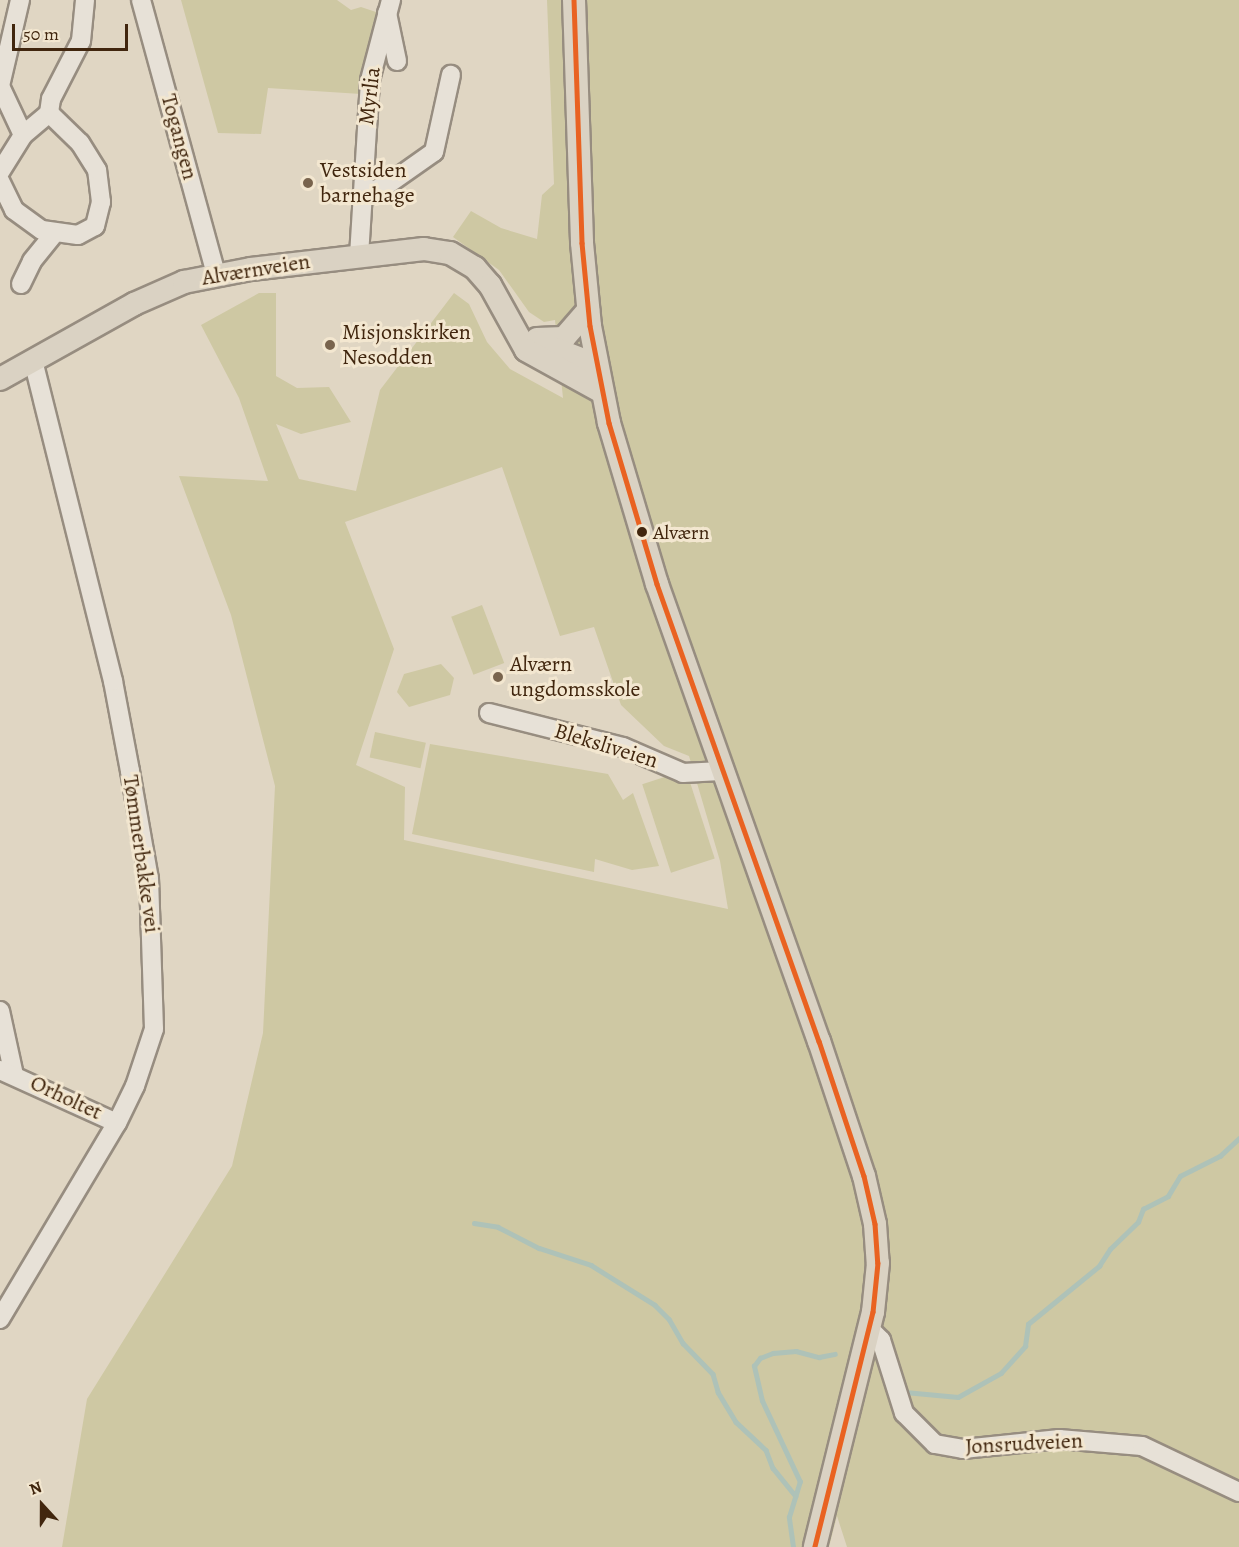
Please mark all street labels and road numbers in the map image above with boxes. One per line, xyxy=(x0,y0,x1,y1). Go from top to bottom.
street label: Myrlia xyxy=(353,65,387,127)
street label: Togangen xyxy=(155,91,203,183)
street label: Alværnveien xyxy=(200,248,312,292)
street label: Bleksliveien xyxy=(551,718,661,774)
street label: Tømmerbakke vei xyxy=(117,773,165,935)
street label: Orholtet xyxy=(26,1070,106,1126)
street label: Jonsrudveien xyxy=(965,1428,1083,1460)

